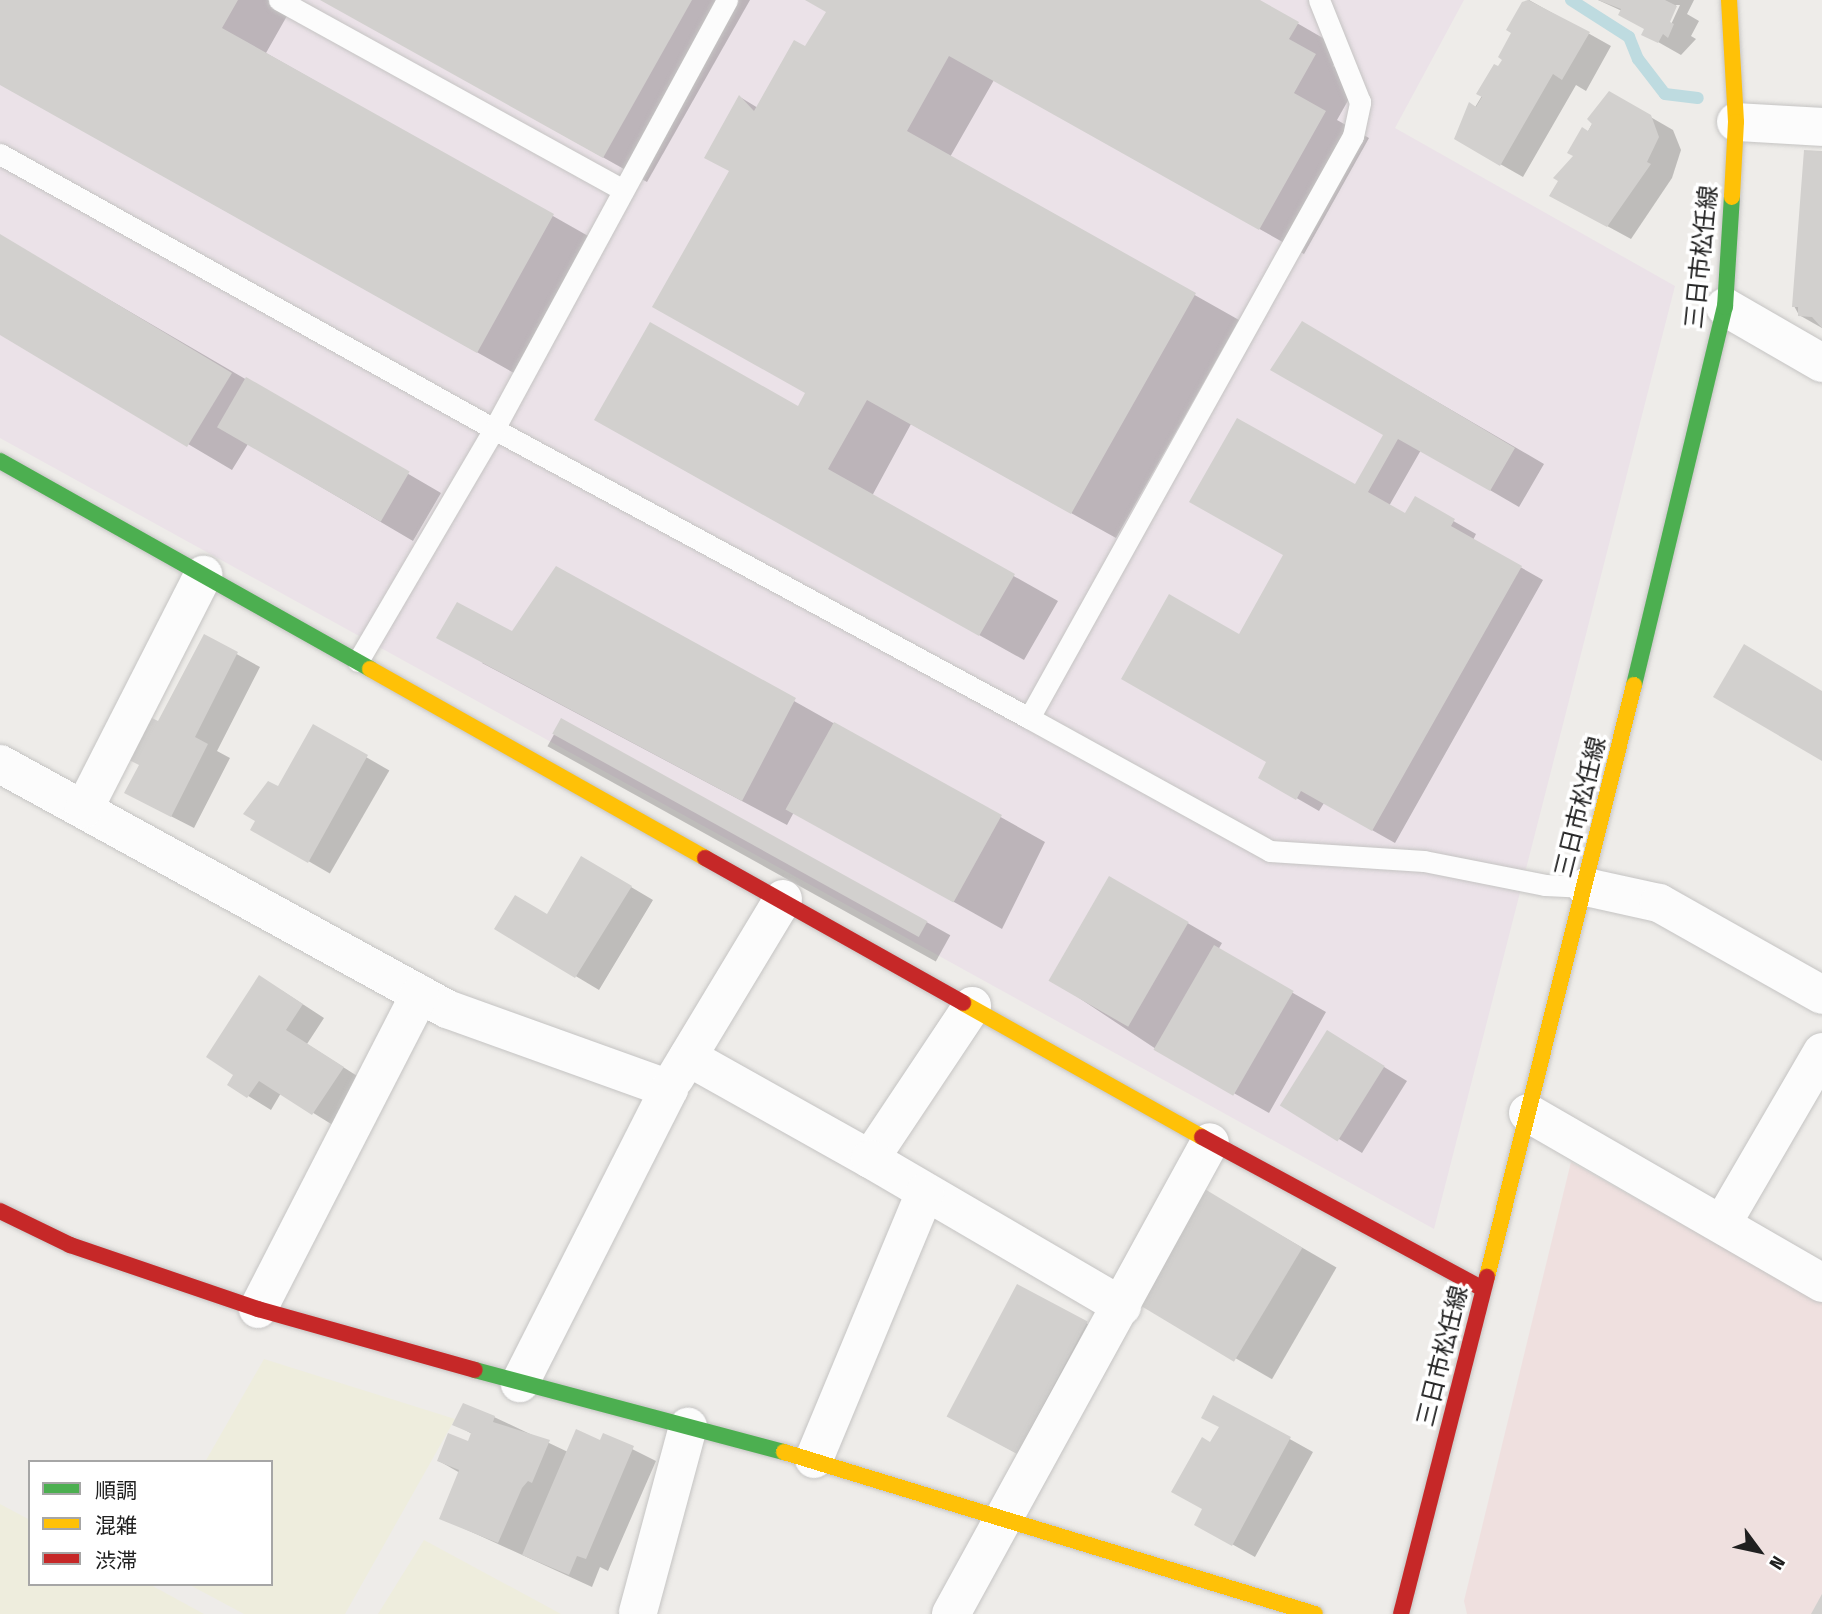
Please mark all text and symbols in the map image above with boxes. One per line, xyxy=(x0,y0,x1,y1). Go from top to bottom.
street label: 三日市松任線 xyxy=(1680,184,1724,330)
street label: 三日市松任線 xyxy=(1550,734,1612,880)
street label: 三日市松任線 xyxy=(1412,1283,1474,1429)
legend xyxy=(28,1460,273,1586)
text: 順調 xyxy=(95,1478,137,1504)
text: 混雑 xyxy=(95,1513,137,1539)
north arrow xyxy=(1724,1516,1794,1586)
text: 渋滞 xyxy=(95,1548,137,1574)
text: N xyxy=(1764,1552,1790,1574)

